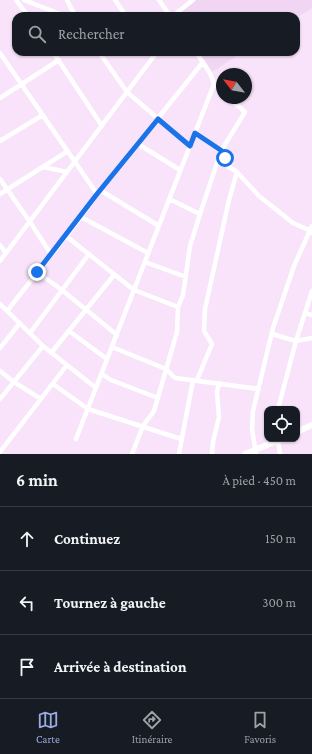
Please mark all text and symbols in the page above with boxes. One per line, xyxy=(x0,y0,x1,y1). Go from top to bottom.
search box xyxy=(12,12,300,56)
icon: search xyxy=(26,23,48,45)
text: Rechercher xyxy=(58,26,125,42)
north arrow xyxy=(216,68,252,104)
route start xyxy=(216,149,234,167)
route end xyxy=(28,263,46,281)
map controls xyxy=(264,406,300,442)
button: locate xyxy=(264,406,300,442)
text: 6 min xyxy=(16,471,58,490)
text: À pied · 450 m xyxy=(222,473,296,488)
icon: ahead xyxy=(16,528,38,550)
text: Continuez xyxy=(54,531,120,547)
text: 150 m xyxy=(265,531,296,546)
icon: left xyxy=(16,592,38,614)
text: Tournez à gauche xyxy=(54,595,166,611)
text: 300 m xyxy=(262,595,296,610)
icon: arrive xyxy=(16,656,38,678)
text: Arrivée à destination xyxy=(54,659,187,675)
tab: Carte xyxy=(36,709,60,745)
tab: Itinéraire xyxy=(132,709,172,745)
tab: Favoris xyxy=(244,709,276,745)

